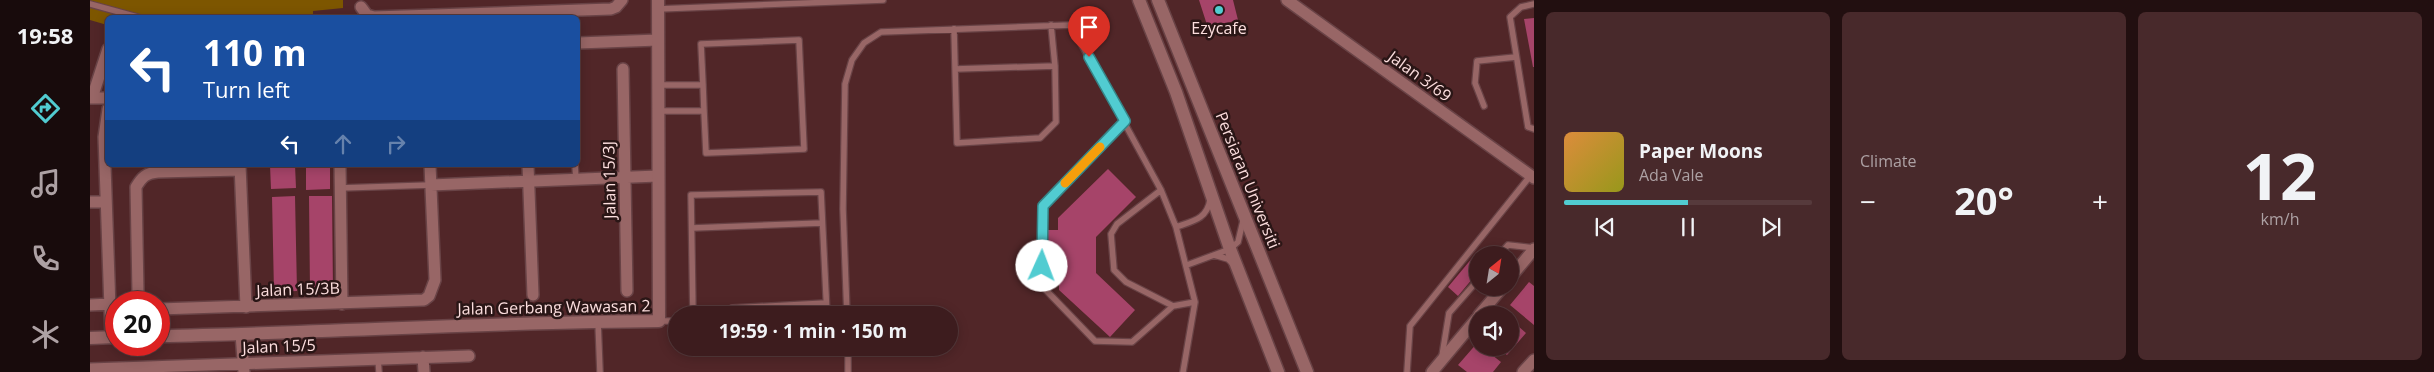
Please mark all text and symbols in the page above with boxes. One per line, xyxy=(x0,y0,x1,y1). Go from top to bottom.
marker: Ezycafe xyxy=(1213,4,1225,16)
pin xyxy=(1068,6,1110,57)
icon: arrive xyxy=(1075,13,1103,41)
place label: Ezycafe xyxy=(1191,17,1247,39)
text: 19:58 xyxy=(17,20,73,50)
text: 110 m xyxy=(203,29,307,76)
icon: left xyxy=(120,35,185,100)
street label: Jalan 3/69 xyxy=(1382,44,1456,106)
text: Turn left xyxy=(203,74,290,104)
icon: directions xyxy=(28,91,63,126)
street label: Persiaran Universiti xyxy=(1211,108,1285,252)
icon: left xyxy=(276,130,304,158)
icon: ahead xyxy=(329,130,357,158)
icon: right xyxy=(382,130,410,158)
text: 12 xyxy=(2243,131,2317,219)
text: Paper Moons xyxy=(1639,138,1763,164)
street label: Jalan 15/3J xyxy=(597,141,621,221)
text: Climate xyxy=(1860,150,1917,172)
text: Ada Vale xyxy=(1639,164,1703,186)
icon: music xyxy=(28,166,63,201)
text: 20° xyxy=(1954,174,2014,226)
text: − xyxy=(1860,182,1876,220)
text: + xyxy=(2092,182,2108,220)
text: km/h xyxy=(2261,208,2299,230)
icon: previous xyxy=(1591,213,1619,241)
icon: pause xyxy=(1674,213,1702,241)
icon: next xyxy=(1757,213,1785,241)
position arrow xyxy=(1015,239,1067,291)
icon: phone xyxy=(28,241,63,276)
north arrow xyxy=(1469,246,1519,296)
map controls xyxy=(1469,246,1519,356)
street label: Jalan 15/3B xyxy=(254,277,340,302)
speed limit sign: 20 xyxy=(105,291,170,356)
street label: Jalan Gerbang Wawasan 2 xyxy=(455,294,651,320)
button: sound xyxy=(1469,306,1519,356)
icon: climate xyxy=(28,317,63,352)
text: 19:59 · 1 min · 150 m xyxy=(719,318,907,344)
street label: Jalan 15/5 xyxy=(240,334,316,358)

